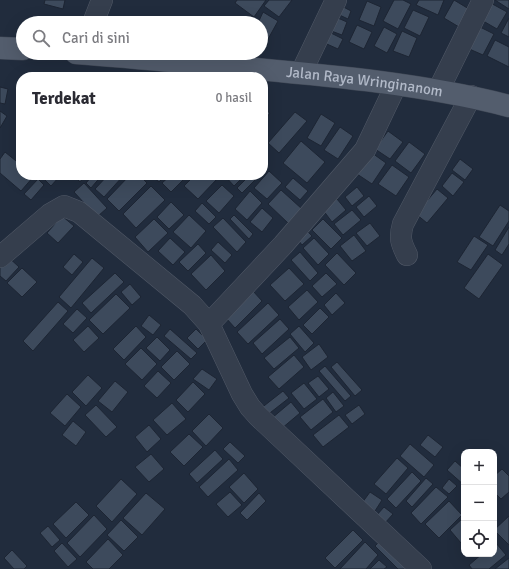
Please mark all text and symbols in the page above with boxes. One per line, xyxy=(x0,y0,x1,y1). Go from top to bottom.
search box xyxy=(16,16,268,60)
icon: search xyxy=(30,27,52,49)
text: Cari di sini xyxy=(62,29,130,47)
street label: Jalan Raya Wringinanom xyxy=(285,63,444,101)
text: Terdekat xyxy=(32,88,96,109)
text: 0 hasil xyxy=(215,90,252,106)
map controls xyxy=(461,449,497,557)
button: + xyxy=(461,449,497,485)
button: − xyxy=(461,485,497,521)
button: locate xyxy=(461,521,497,557)

